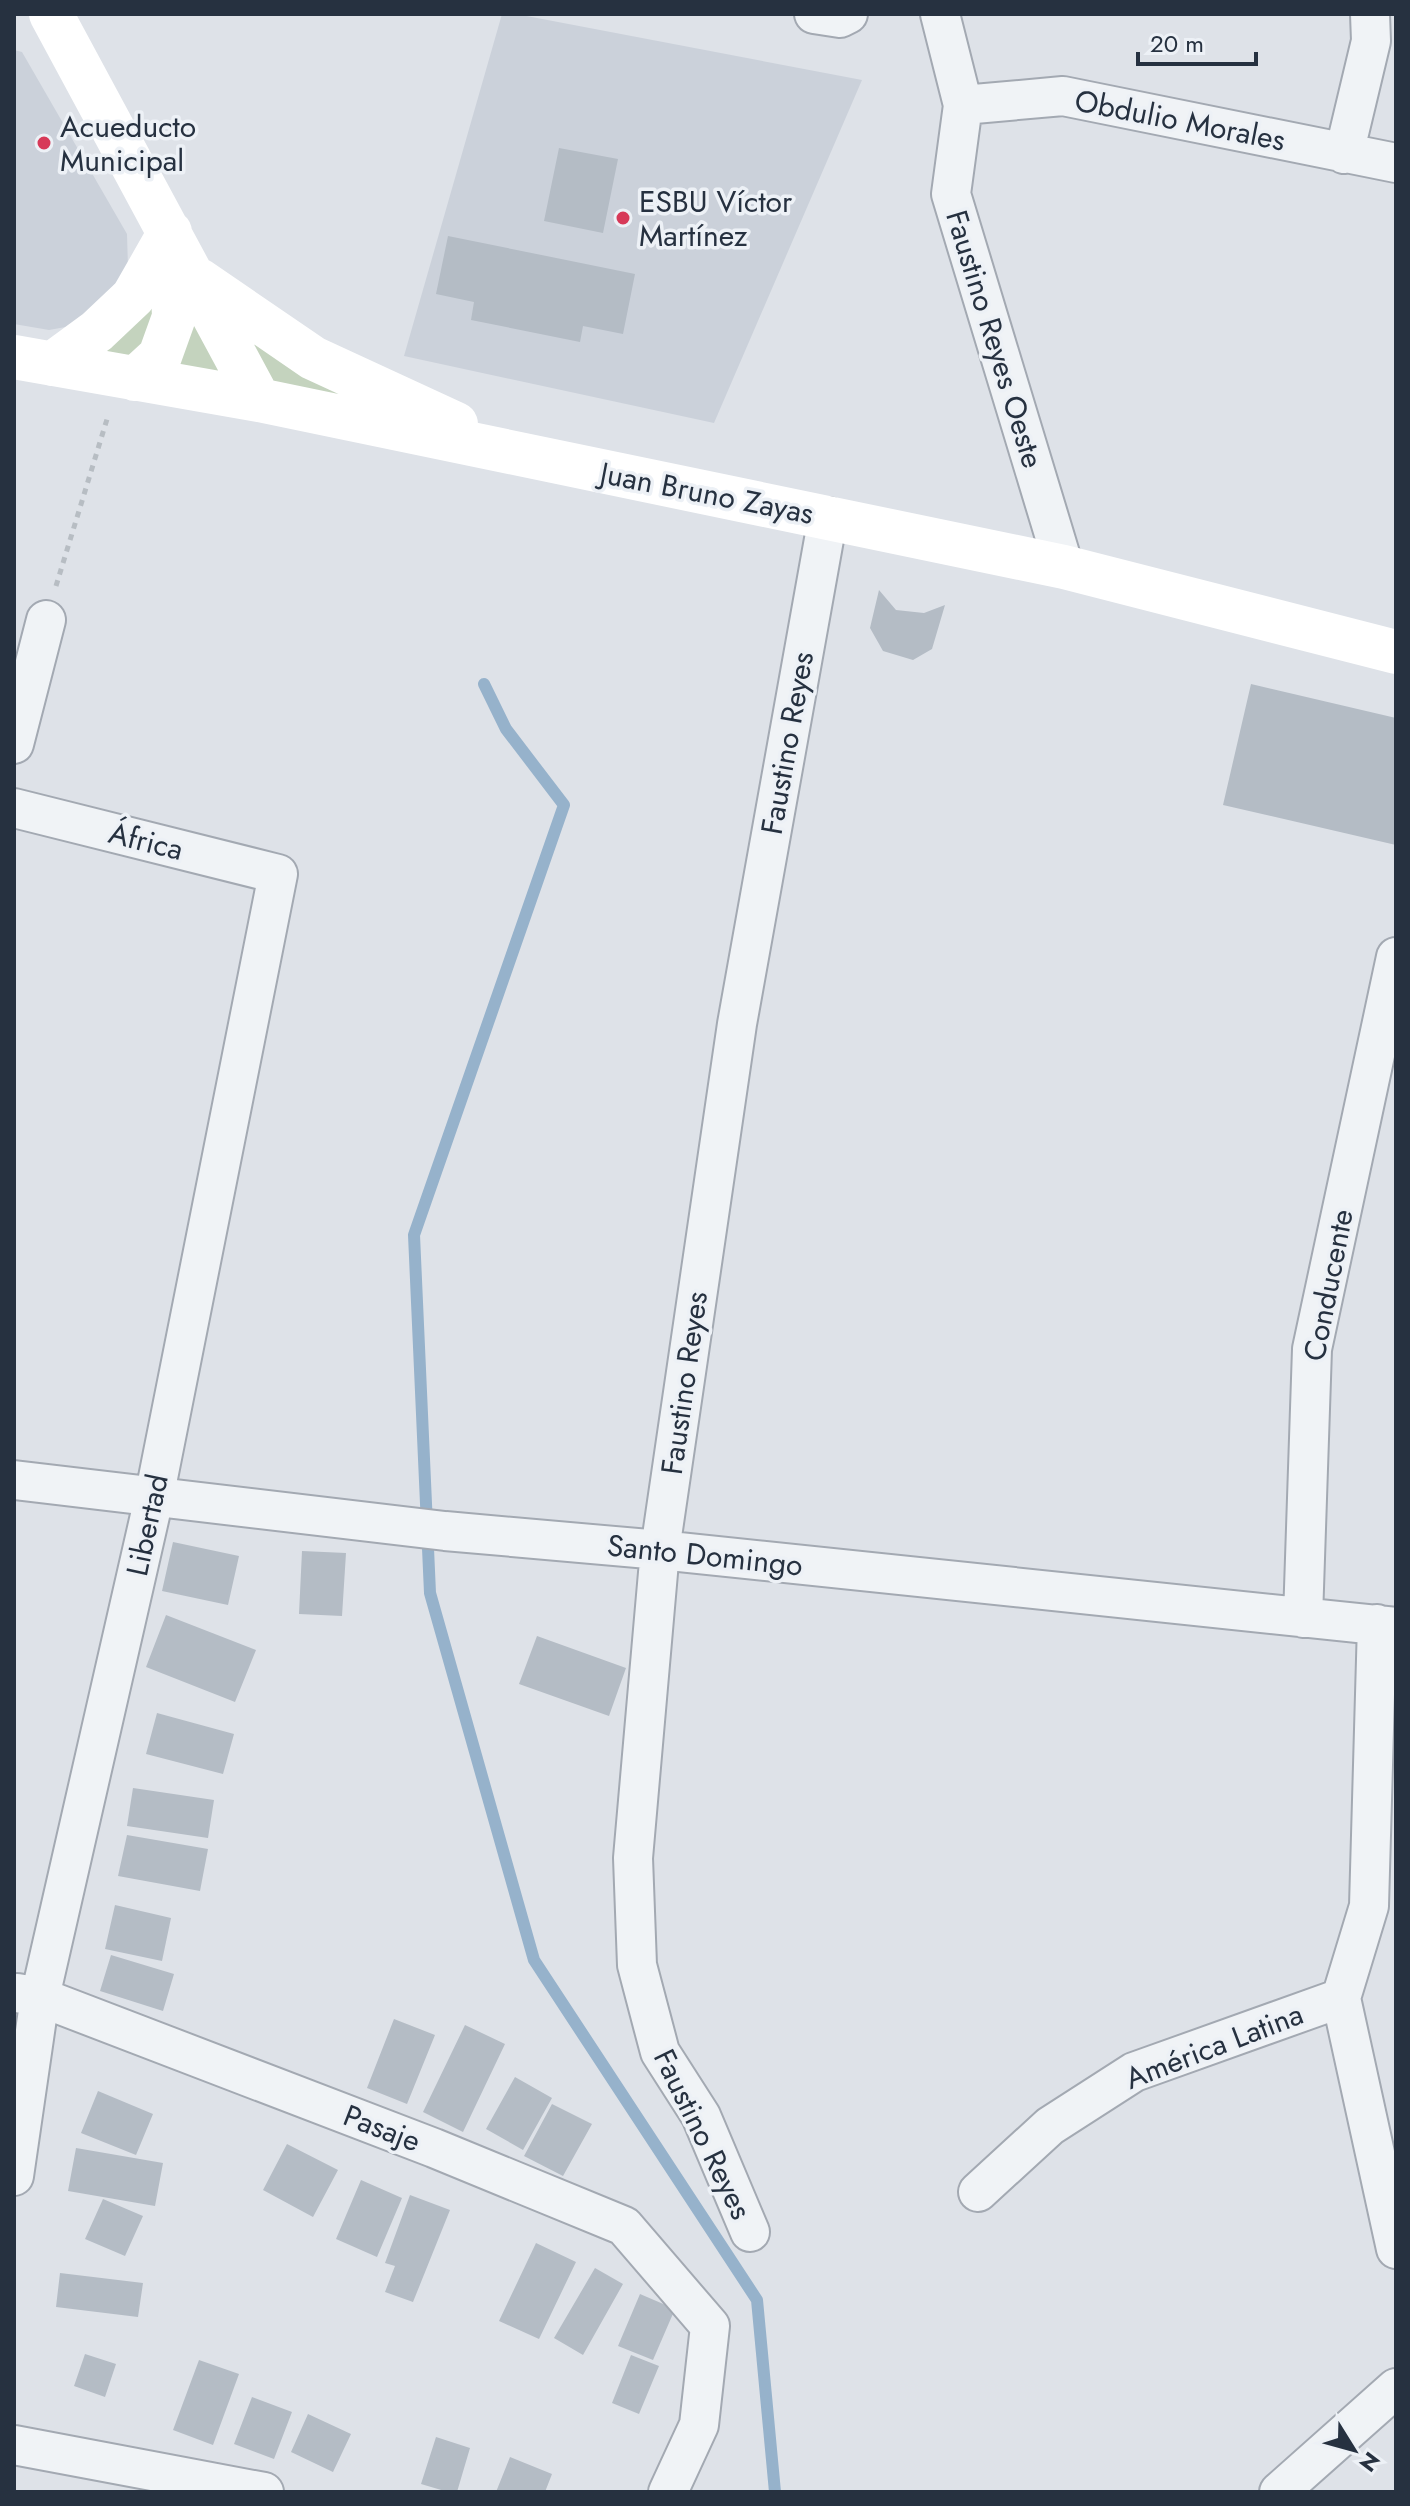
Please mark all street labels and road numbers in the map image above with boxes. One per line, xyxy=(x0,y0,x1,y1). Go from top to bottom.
street label: Obdulio Morales xyxy=(1071,79,1289,161)
street label: Faustino Reyes Oeste xyxy=(935,205,1055,473)
street label: Juan Bruno Zayas xyxy=(593,450,817,535)
street label: Faustino Reyes xyxy=(750,648,824,838)
street label: África xyxy=(104,811,188,871)
street label: Conducente xyxy=(1292,1205,1364,1365)
street label: Faustino Reyes xyxy=(650,1289,718,1477)
street label: Libertad xyxy=(115,1470,179,1580)
street label: Santo Domingo xyxy=(605,1523,805,1587)
street label: América Latina xyxy=(1119,1992,1309,2100)
street label: Faustino Reyes xyxy=(643,2042,763,2226)
street label: Pasaje xyxy=(337,2094,427,2162)

